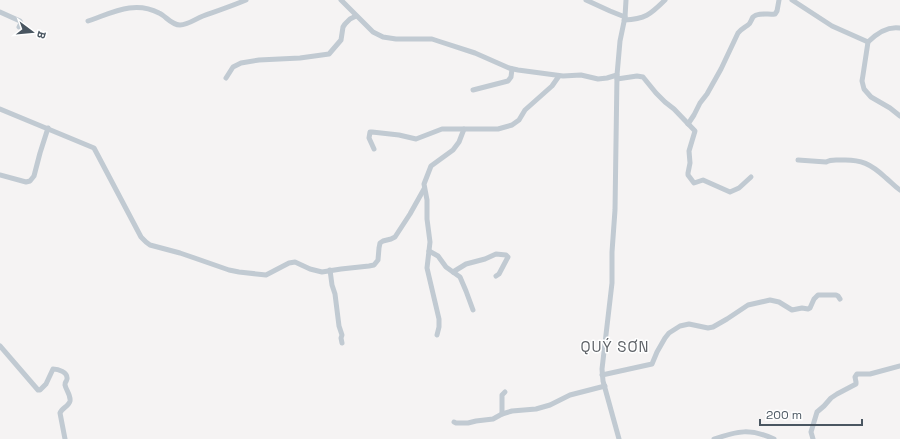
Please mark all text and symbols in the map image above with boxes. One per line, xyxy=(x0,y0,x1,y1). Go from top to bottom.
north arrow xyxy=(12,12,52,52)
text: B xyxy=(34,29,49,40)
district label: QUÝ SƠN xyxy=(580,337,650,356)
scale bar xyxy=(760,401,862,427)
text: 200 m xyxy=(766,407,802,423)

